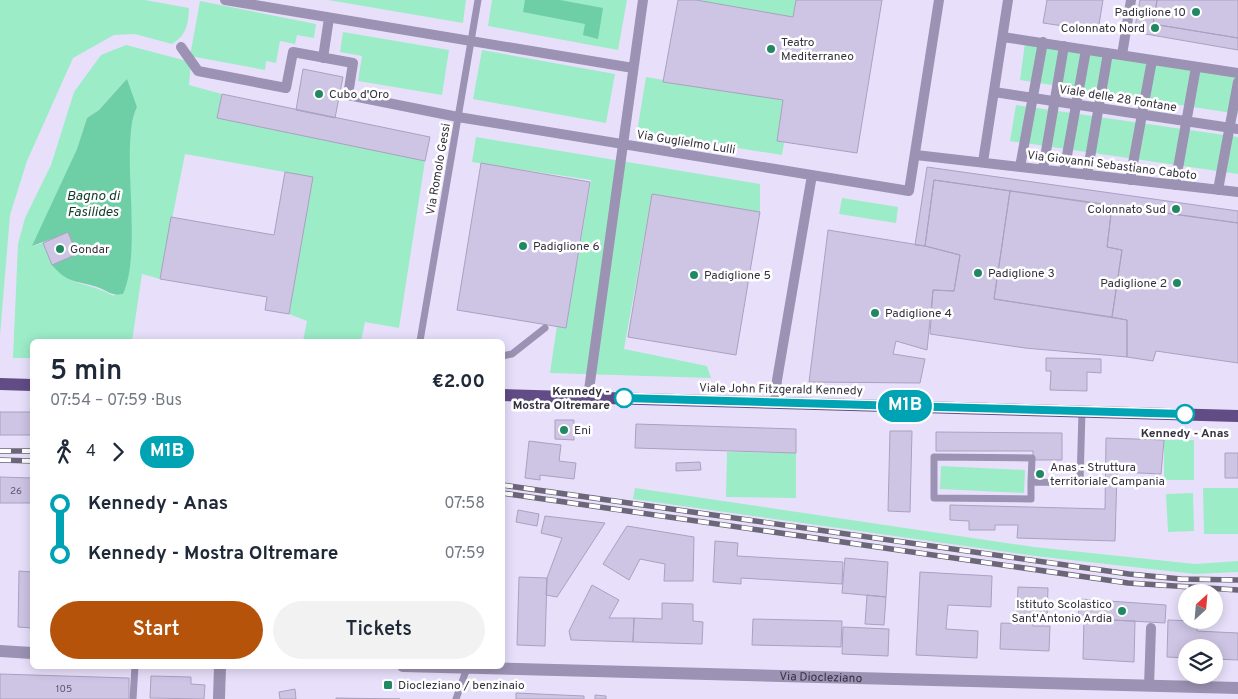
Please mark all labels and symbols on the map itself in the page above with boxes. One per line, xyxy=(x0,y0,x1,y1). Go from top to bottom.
place label: Padiglione 10 xyxy=(1114,5,1186,21)
marker: Padiglione 10 xyxy=(1190,6,1202,18)
place label: Colonnato Nord xyxy=(1061,21,1145,37)
marker: Colonnato Nord xyxy=(1149,22,1161,34)
place label: Teatro Mediterraneo xyxy=(781,35,854,65)
marker: Teatro Mediterraneo xyxy=(765,43,777,55)
street label: Viale delle 28 Fontane xyxy=(1058,82,1178,116)
place label: Cubo d'Oro xyxy=(329,87,389,103)
marker: Cubo d'Oro xyxy=(313,88,325,100)
street label: Via Romolo Gessi xyxy=(423,122,455,216)
street label: Via Guglielmo Lulli xyxy=(635,127,737,159)
street label: Via Giovanni Sebastiano Caboto xyxy=(1026,148,1198,184)
water label: Bagno di Fasilides xyxy=(66,188,121,221)
place label: Colonnato Sud xyxy=(1087,202,1166,218)
marker: Colonnato Sud xyxy=(1170,203,1182,215)
place label: Padiglione 6 xyxy=(533,239,600,255)
marker: Padiglione 6 xyxy=(517,240,529,252)
place label: Gondar xyxy=(70,242,110,258)
marker: Gondar xyxy=(54,243,66,255)
place label: Padiglione 3 xyxy=(988,266,1055,282)
marker: Padiglione 3 xyxy=(972,267,984,279)
place label: Padiglione 5 xyxy=(704,268,771,284)
marker: Padiglione 5 xyxy=(688,269,700,281)
place label: Padiglione 2 xyxy=(1100,276,1167,292)
marker: Padiglione 2 xyxy=(1171,277,1183,289)
place label: Padiglione 4 xyxy=(885,306,952,322)
marker: Padiglione 4 xyxy=(869,307,881,319)
street label: Viale John Fitzgerald Kennedy xyxy=(699,381,863,399)
place label: Kennedy - Mostra Oltremare xyxy=(513,384,610,414)
marker: Kennedy - Mostra Oltremare xyxy=(614,388,634,408)
line badge: M1B xyxy=(876,390,934,422)
marker: Kennedy - Anas xyxy=(1175,404,1195,424)
place label: Eni xyxy=(574,423,591,439)
marker: Eni xyxy=(558,424,570,436)
place label: Kennedy - Anas xyxy=(1141,426,1229,442)
place label: Anas - Struttura territoriale Campania xyxy=(1050,460,1165,490)
marker: Anas - Struttura territoriale Campania xyxy=(1034,468,1046,480)
house number: 26 xyxy=(10,485,22,498)
north arrow xyxy=(1178,584,1222,629)
place label: Istituto Scolastico Sant'Antonio Ardia xyxy=(1011,597,1112,627)
marker: Istituto Scolastico Sant'Antonio Ardia xyxy=(1116,605,1128,617)
street label: Via Diocleziano xyxy=(779,669,863,687)
place label: Diocleziano / benzinaio xyxy=(398,678,525,694)
marker: Diocleziano / benzinaio xyxy=(382,679,394,691)
house number: 105 xyxy=(56,683,72,696)

